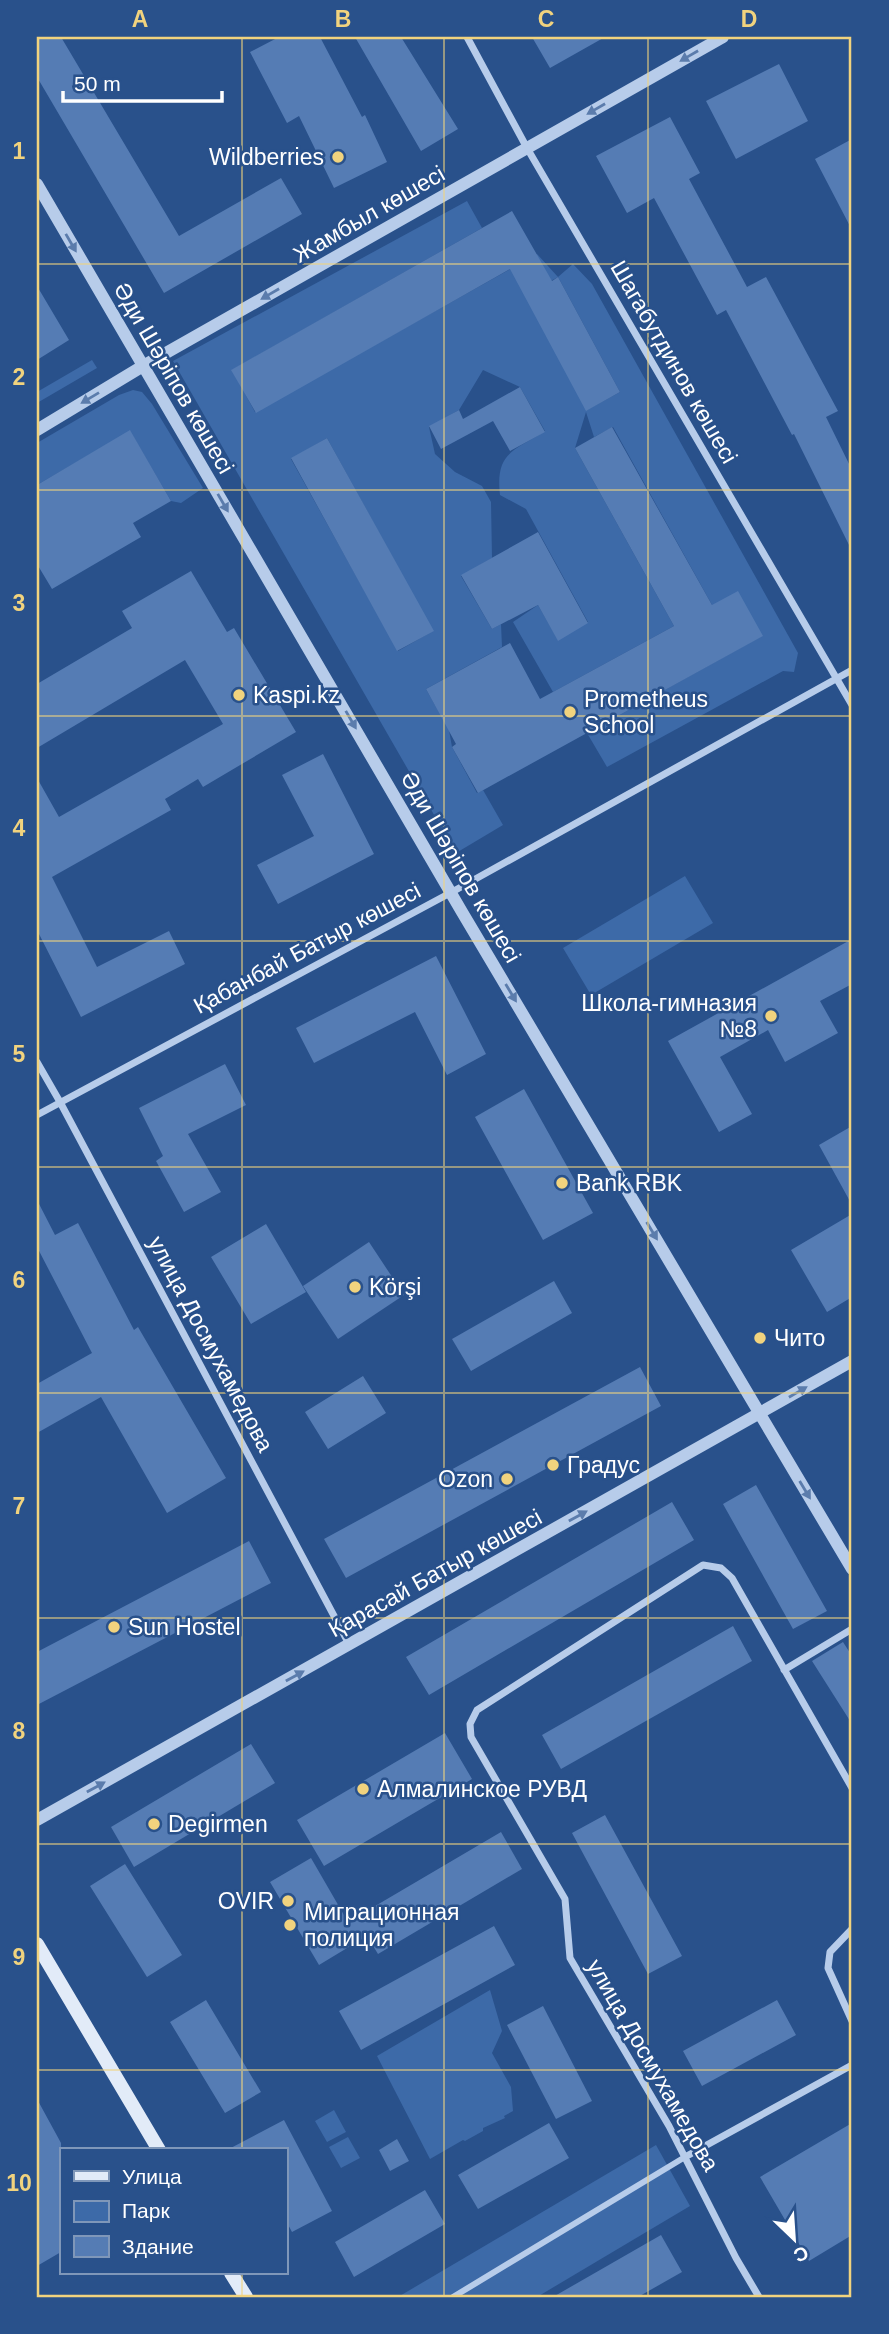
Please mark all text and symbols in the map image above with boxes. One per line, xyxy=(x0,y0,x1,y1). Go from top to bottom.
text: A xyxy=(132,6,148,32)
text: B xyxy=(335,6,351,32)
text: C xyxy=(538,6,554,32)
text: D xyxy=(741,6,757,32)
one-way arrow xyxy=(680,50,699,62)
scale bar xyxy=(63,60,222,104)
text: 50 m xyxy=(74,72,121,95)
one-way arrow xyxy=(586,103,606,115)
text: 1 xyxy=(13,138,26,164)
place label: Wildberries xyxy=(209,144,324,170)
marker: Wildberries xyxy=(330,149,346,165)
street label: Жамбыл көшесі xyxy=(289,160,449,268)
one-way arrow xyxy=(65,233,77,252)
street label: Шагабутдинов көшесі xyxy=(605,256,743,468)
street label: Әди Шәріпов көшесі xyxy=(109,278,239,478)
one-way arrow xyxy=(260,288,280,300)
text: 2 xyxy=(13,364,25,390)
one-way arrow xyxy=(80,391,100,403)
one-way arrow xyxy=(217,493,230,512)
text: 3 xyxy=(13,590,25,616)
place label: Kaspi.kz xyxy=(253,682,340,708)
place label: Prometheus School xyxy=(584,686,708,738)
marker: Kaspi.kz xyxy=(231,687,247,703)
marker: Prometheus School xyxy=(562,704,578,720)
one-way arrow xyxy=(345,710,357,730)
street label: Әди Шәріпов көшесі xyxy=(396,767,526,967)
text: 4 xyxy=(13,815,26,841)
street label: Қабанбай Батыр көшесі xyxy=(189,877,425,1019)
one-way arrow xyxy=(504,983,516,1003)
place label: Школа-гимназия №8 xyxy=(581,990,757,1042)
marker: Школа-гимназия №8 xyxy=(763,1008,779,1024)
text: 5 xyxy=(13,1041,26,1067)
place label: Bank RBK xyxy=(576,1170,683,1196)
marker: Bank RBK xyxy=(554,1175,570,1191)
one-way arrow xyxy=(646,1221,658,1240)
street label: улица Досмухамедова xyxy=(143,1232,279,1456)
text: 6 xyxy=(13,1267,25,1293)
place label: Körşi xyxy=(369,1274,421,1300)
marker: Körşi xyxy=(347,1279,363,1295)
place label: Чито xyxy=(774,1325,825,1351)
marker: Чито xyxy=(752,1330,768,1346)
one-way arrow xyxy=(788,1386,807,1398)
place label: Градус xyxy=(567,1452,640,1478)
marker: Градус xyxy=(545,1457,561,1473)
place label: Ozon xyxy=(438,1466,493,1492)
marker: Ozon xyxy=(499,1471,515,1487)
one-way arrow xyxy=(799,1480,812,1499)
text: 7 xyxy=(13,1493,25,1519)
street label: Қарасай Батыр көшесі xyxy=(324,1504,546,1642)
one-way arrow xyxy=(569,1510,588,1522)
place label: Sun Hostel xyxy=(128,1614,241,1640)
marker: Sun Hostel xyxy=(106,1619,122,1635)
one-way arrow xyxy=(285,1670,304,1682)
text: 8 xyxy=(13,1718,26,1744)
place label: Алмалинское РУВД xyxy=(377,1776,587,1802)
one-way arrow xyxy=(87,1781,106,1793)
marker: Алмалинское РУВД xyxy=(355,1781,371,1797)
place label: Degirmen xyxy=(168,1811,268,1837)
marker: Degirmen xyxy=(146,1816,162,1832)
place label: OVIR xyxy=(218,1888,274,1914)
marker: OVIR xyxy=(280,1893,296,1909)
place label: Миграционная полиция xyxy=(304,1899,459,1951)
marker: Миграционная полиция xyxy=(282,1917,298,1933)
text: 9 xyxy=(13,1944,25,1970)
street label: улица Досмухамедова xyxy=(582,1954,724,2176)
legend xyxy=(60,2148,287,2274)
text: Улица xyxy=(122,2165,182,2188)
text: 10 xyxy=(6,2170,32,2196)
text: Парк xyxy=(122,2199,170,2222)
north arrow xyxy=(760,2204,830,2274)
text: Здание xyxy=(122,2235,194,2258)
text: С xyxy=(790,2242,812,2266)

